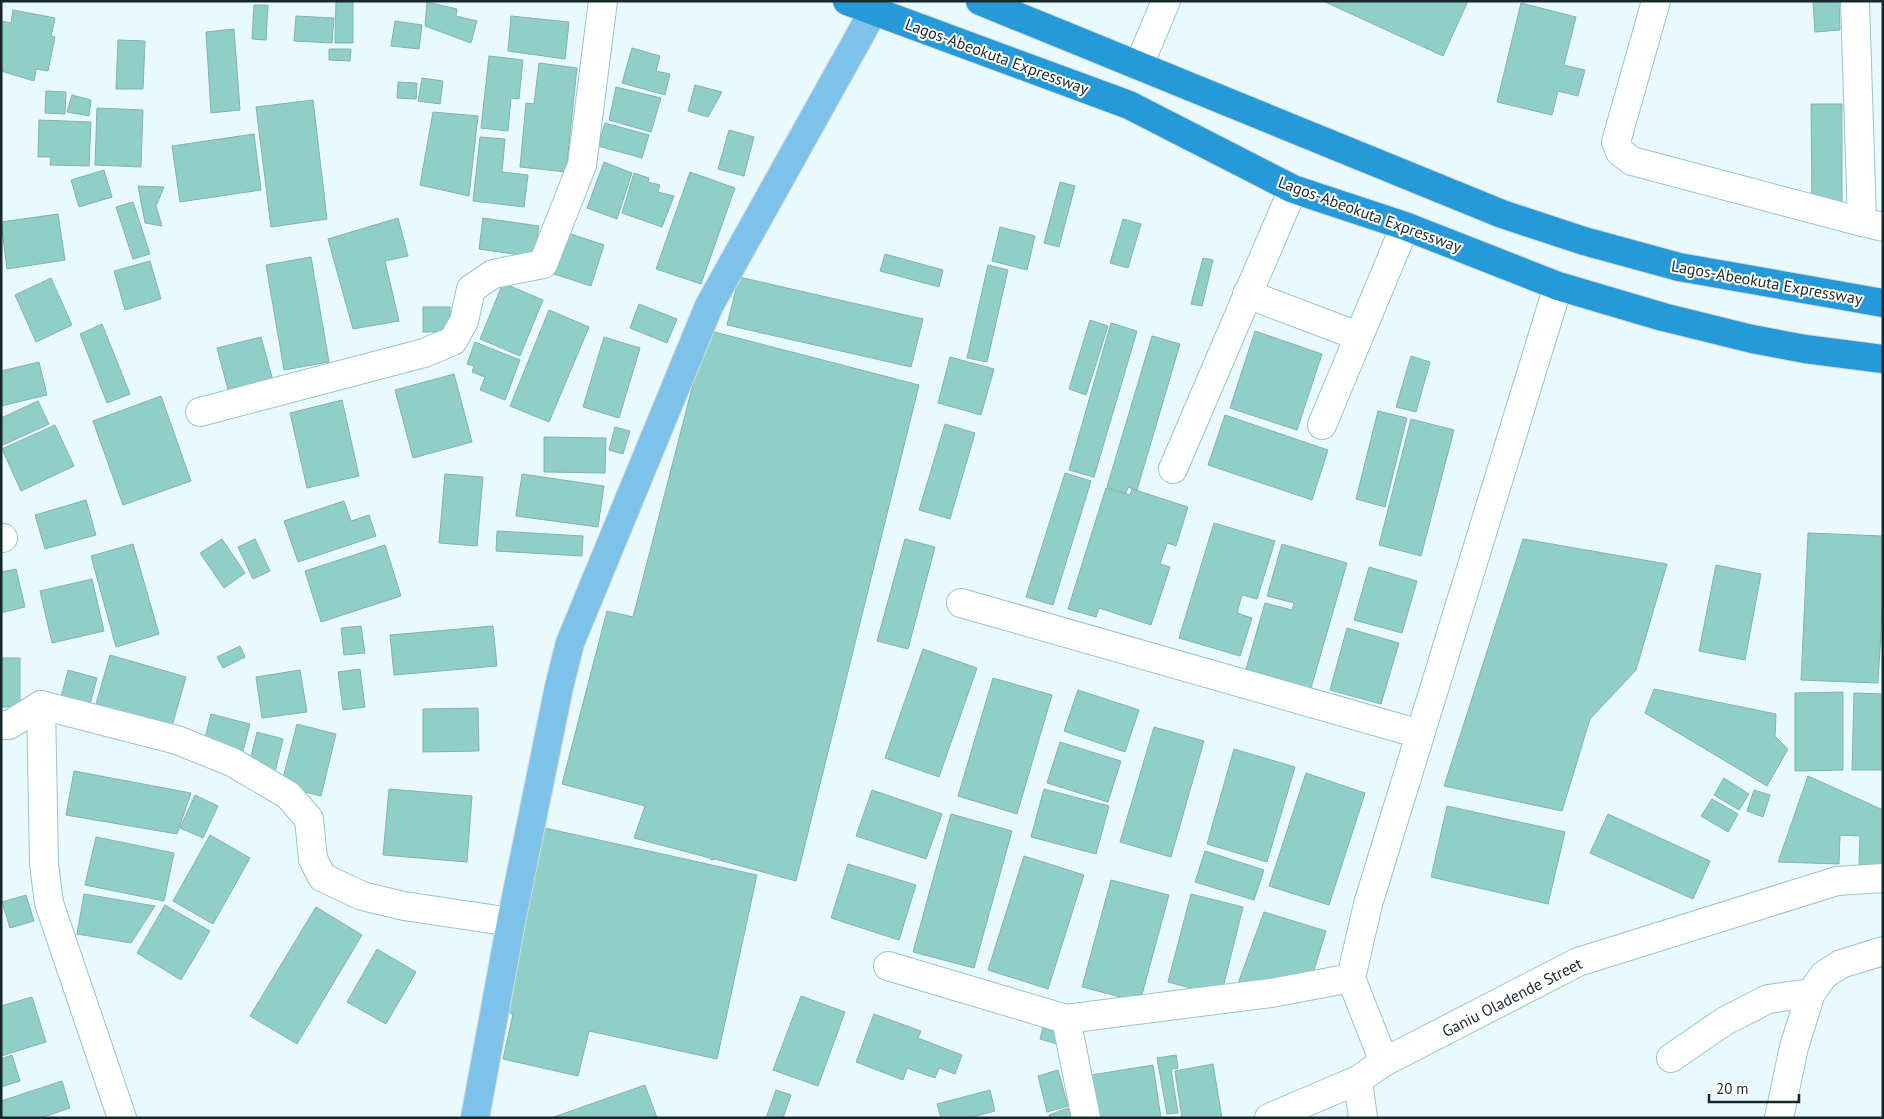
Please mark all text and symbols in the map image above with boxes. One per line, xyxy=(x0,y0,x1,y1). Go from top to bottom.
street label: Lagos-Abeokuta Expressway xyxy=(903,13,1092,99)
street label: Lagos-Abeokuta Expressway xyxy=(1276,171,1465,257)
street label: Lagos-Abeokuta Expressway xyxy=(1670,255,1865,309)
street label: Ganiu Oladende Street xyxy=(1439,953,1586,1041)
scale bar xyxy=(1709,1072,1799,1104)
text: 20 m xyxy=(1716,1079,1749,1098)

